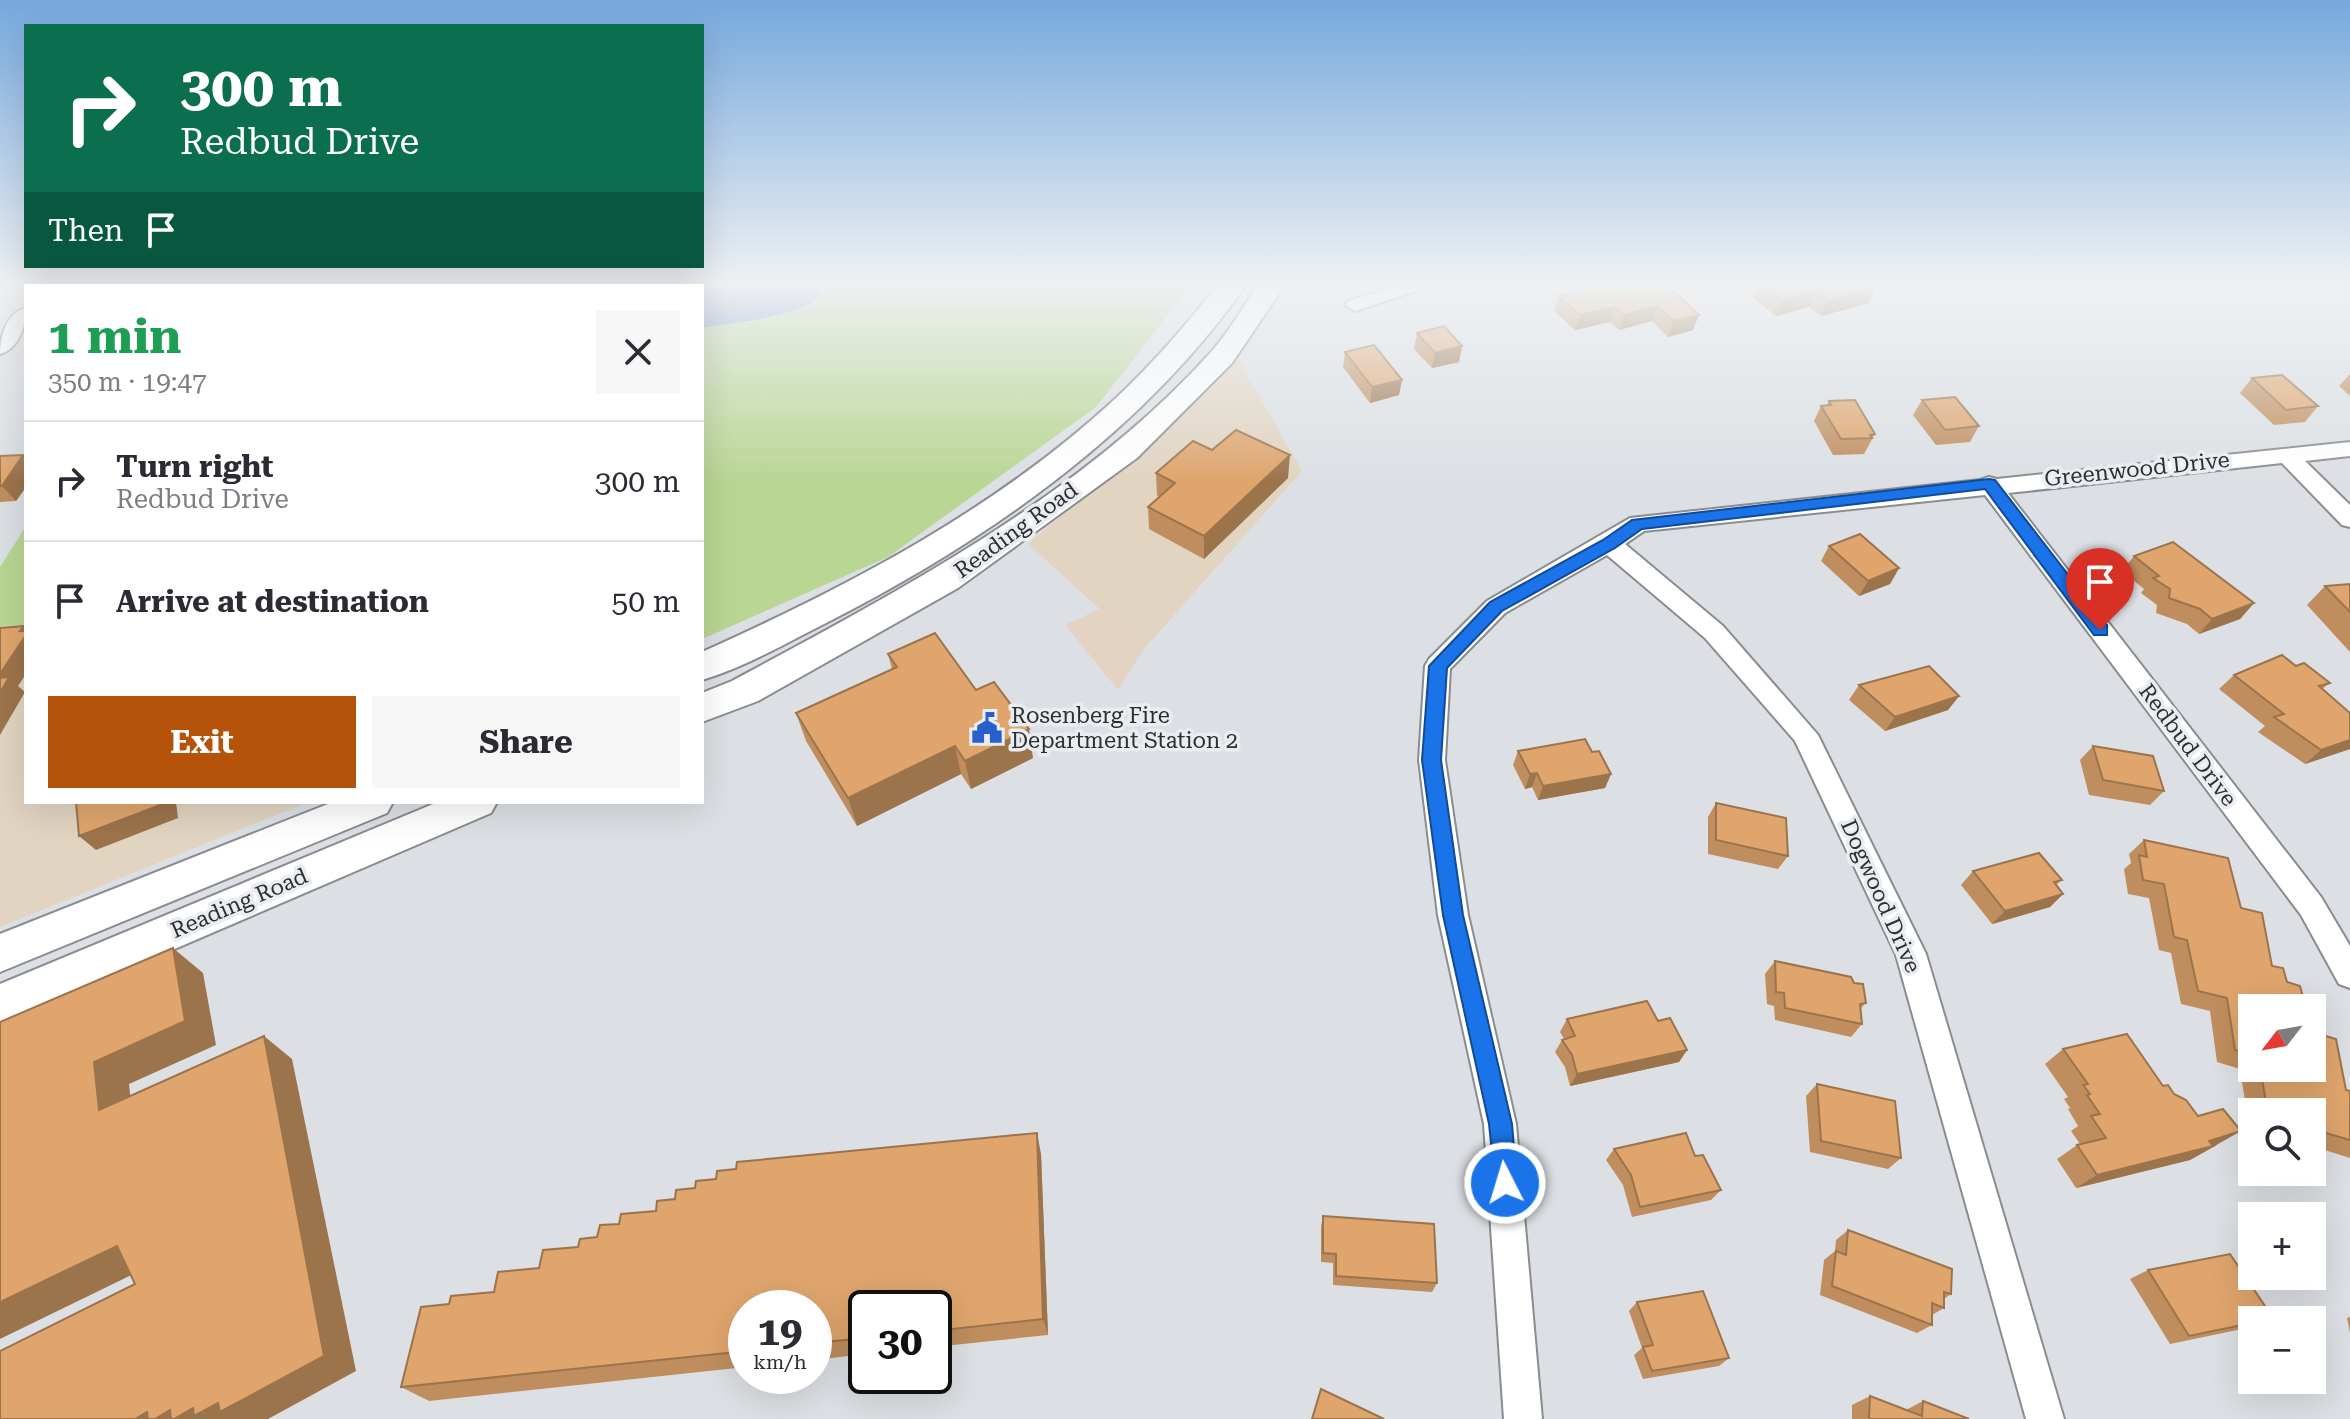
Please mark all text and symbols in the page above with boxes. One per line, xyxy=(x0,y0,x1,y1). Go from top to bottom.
text: 300 m xyxy=(180,54,342,120)
icon: right xyxy=(48,56,152,160)
text: Redbud Drive xyxy=(180,121,419,163)
icon: arrive xyxy=(139,208,183,252)
text: Then xyxy=(48,213,123,248)
text: 1 min xyxy=(48,309,181,365)
button: close xyxy=(596,310,680,394)
text: 350 m · 19:47 xyxy=(48,367,207,397)
street label: Greenwood Drive xyxy=(2043,447,2231,491)
text: Turn right xyxy=(116,449,273,484)
icon: right xyxy=(48,459,92,503)
text: 300 m xyxy=(595,464,680,499)
street label: Reading Road xyxy=(950,477,1082,583)
text: Redbud Drive xyxy=(116,484,289,514)
pin xyxy=(2066,548,2134,630)
icon: arrive xyxy=(2078,560,2122,604)
icon: arrive xyxy=(48,579,92,623)
text: Arrive at destination xyxy=(116,584,429,619)
text: 50 m xyxy=(611,584,680,619)
street label: Redbud Drive xyxy=(2134,679,2242,811)
button: Exit xyxy=(48,696,356,788)
button: Share xyxy=(372,696,680,788)
place label: Rosenberg Fire Department Station 2 xyxy=(1011,703,1238,753)
public building icon: Rosenberg Fire Department Station 2 xyxy=(970,711,1004,745)
street label: Dogwood Drive xyxy=(1836,815,1926,977)
street label: Reading Road xyxy=(167,863,311,943)
north arrow xyxy=(2238,994,2326,1082)
map controls xyxy=(2238,994,2326,1394)
button: search xyxy=(2238,1098,2326,1186)
position arrow xyxy=(1463,1141,1547,1225)
button: + xyxy=(2238,1202,2326,1290)
speed limit sign: 30 xyxy=(848,1290,952,1394)
button: − xyxy=(2238,1306,2326,1394)
text: 19 xyxy=(758,1308,802,1355)
text: km/h xyxy=(753,1350,807,1374)

